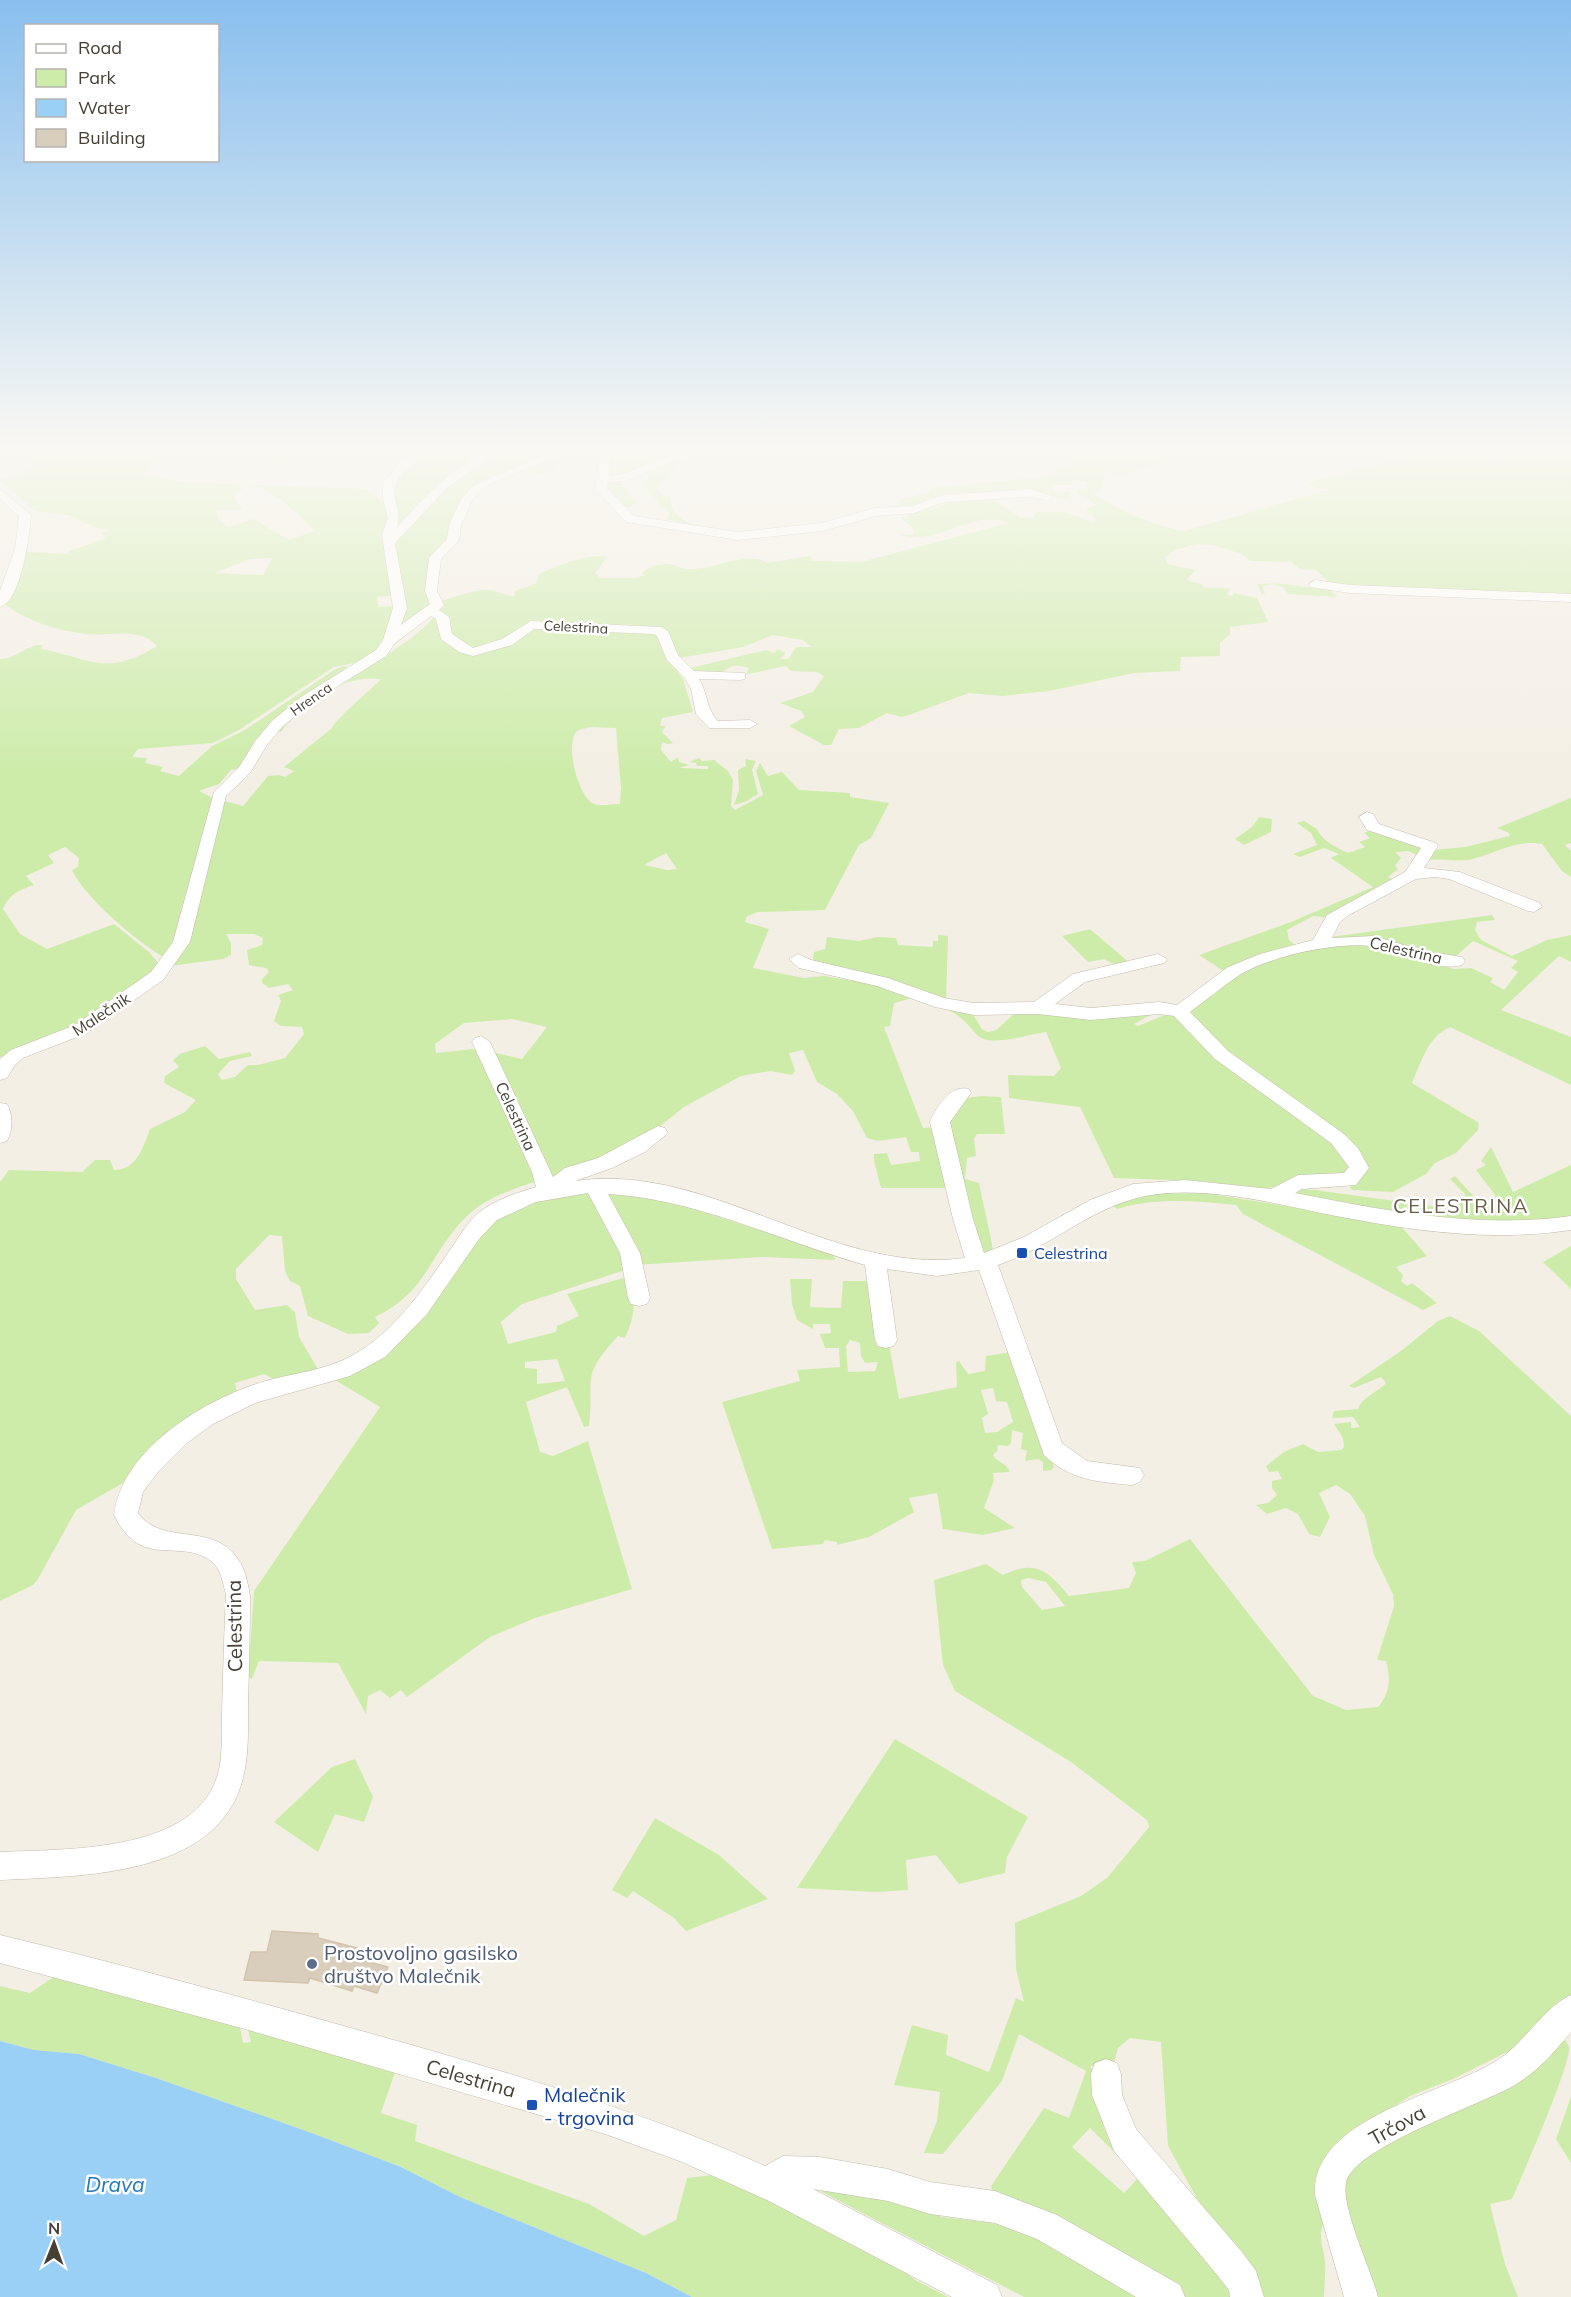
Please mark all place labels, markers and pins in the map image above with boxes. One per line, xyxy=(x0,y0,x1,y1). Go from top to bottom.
place label: Celestrina xyxy=(1034,1243,1108,1263)
marker: Celestrina xyxy=(1015,1246,1029,1260)
place label: Prostovoljno gasilsko društvo Malečnik xyxy=(324,1940,518,1988)
marker: Prostovoljno gasilsko društvo Malečnik xyxy=(305,1957,319,1971)
place label: Malečnik - trgovina xyxy=(544,2082,634,2130)
marker: Malečnik - trgovina xyxy=(525,2098,539,2112)

